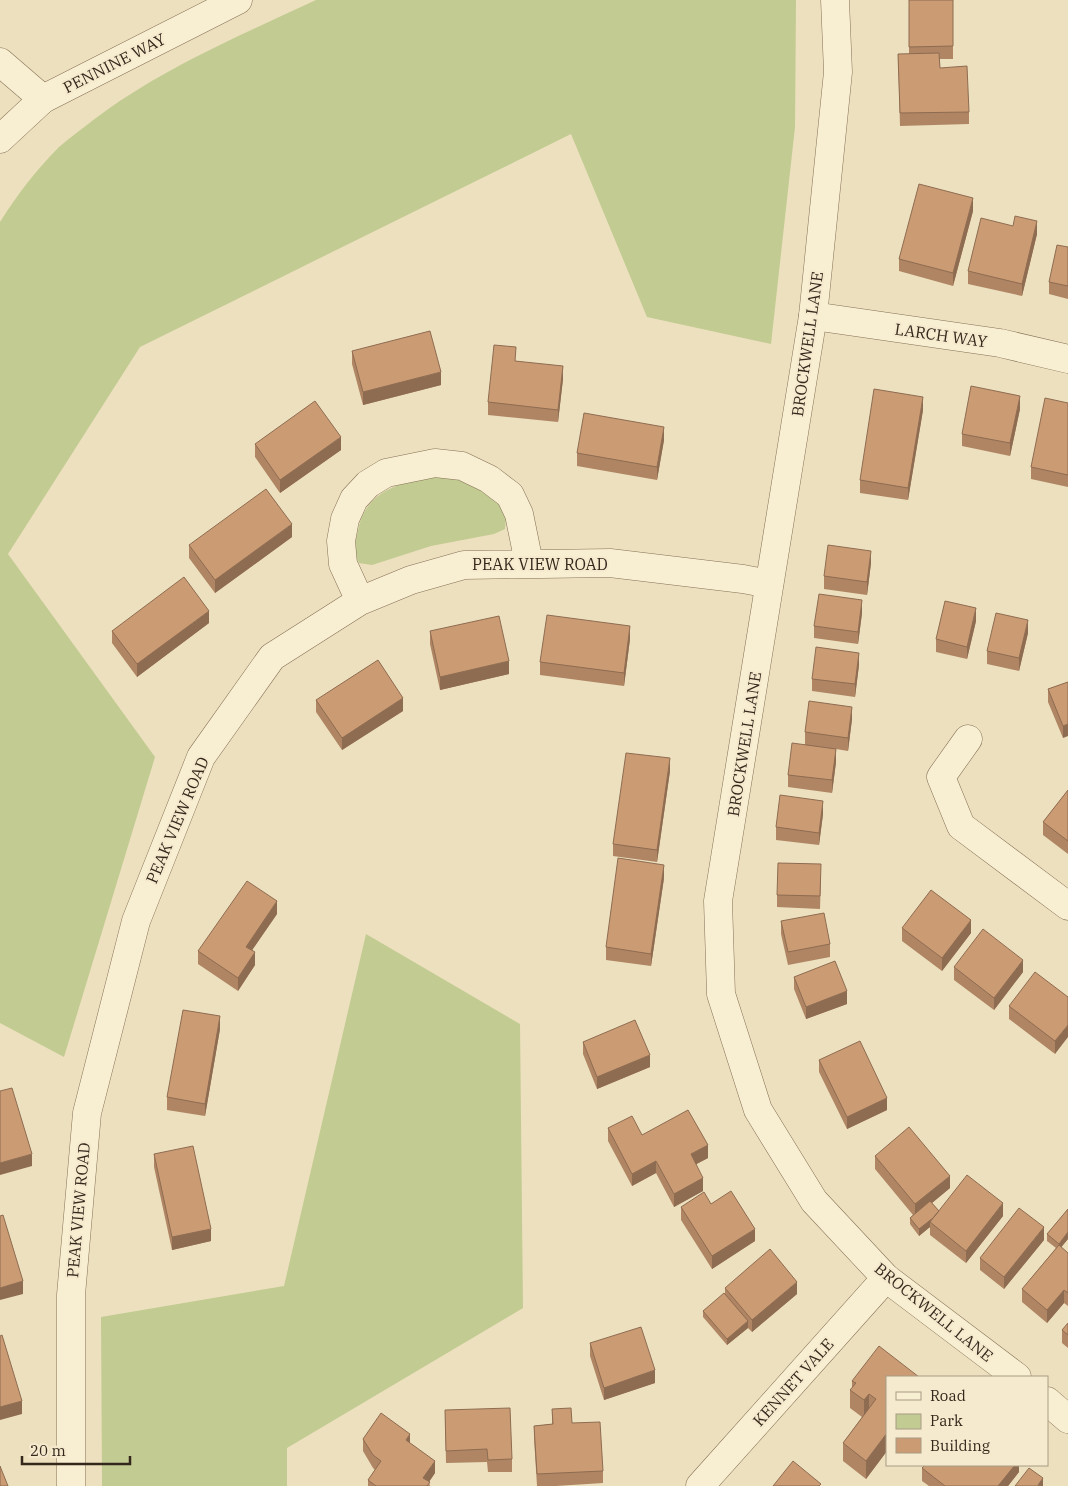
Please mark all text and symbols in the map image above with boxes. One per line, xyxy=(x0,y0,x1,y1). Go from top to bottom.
street label: PENNINE WAY xyxy=(59,29,169,97)
street label: BROCKWELL LANE xyxy=(787,270,827,418)
street label: LARCH WAY xyxy=(894,319,988,351)
street label: PEAK VIEW ROAD xyxy=(472,554,608,574)
street label: BROCKWELL LANE xyxy=(723,670,765,818)
street label: PEAK VIEW ROAD xyxy=(141,754,213,886)
street label: PEAK VIEW ROAD xyxy=(62,1141,94,1279)
street label: BROCKWELL LANE xyxy=(871,1258,997,1366)
street label: KENNET VALE xyxy=(748,1334,838,1430)
legend xyxy=(886,1376,1048,1466)
text: Road xyxy=(930,1386,966,1405)
text: Park xyxy=(930,1411,963,1430)
scale bar xyxy=(22,1434,130,1466)
text: Building xyxy=(930,1436,990,1455)
text: 20 m xyxy=(30,1441,66,1460)

